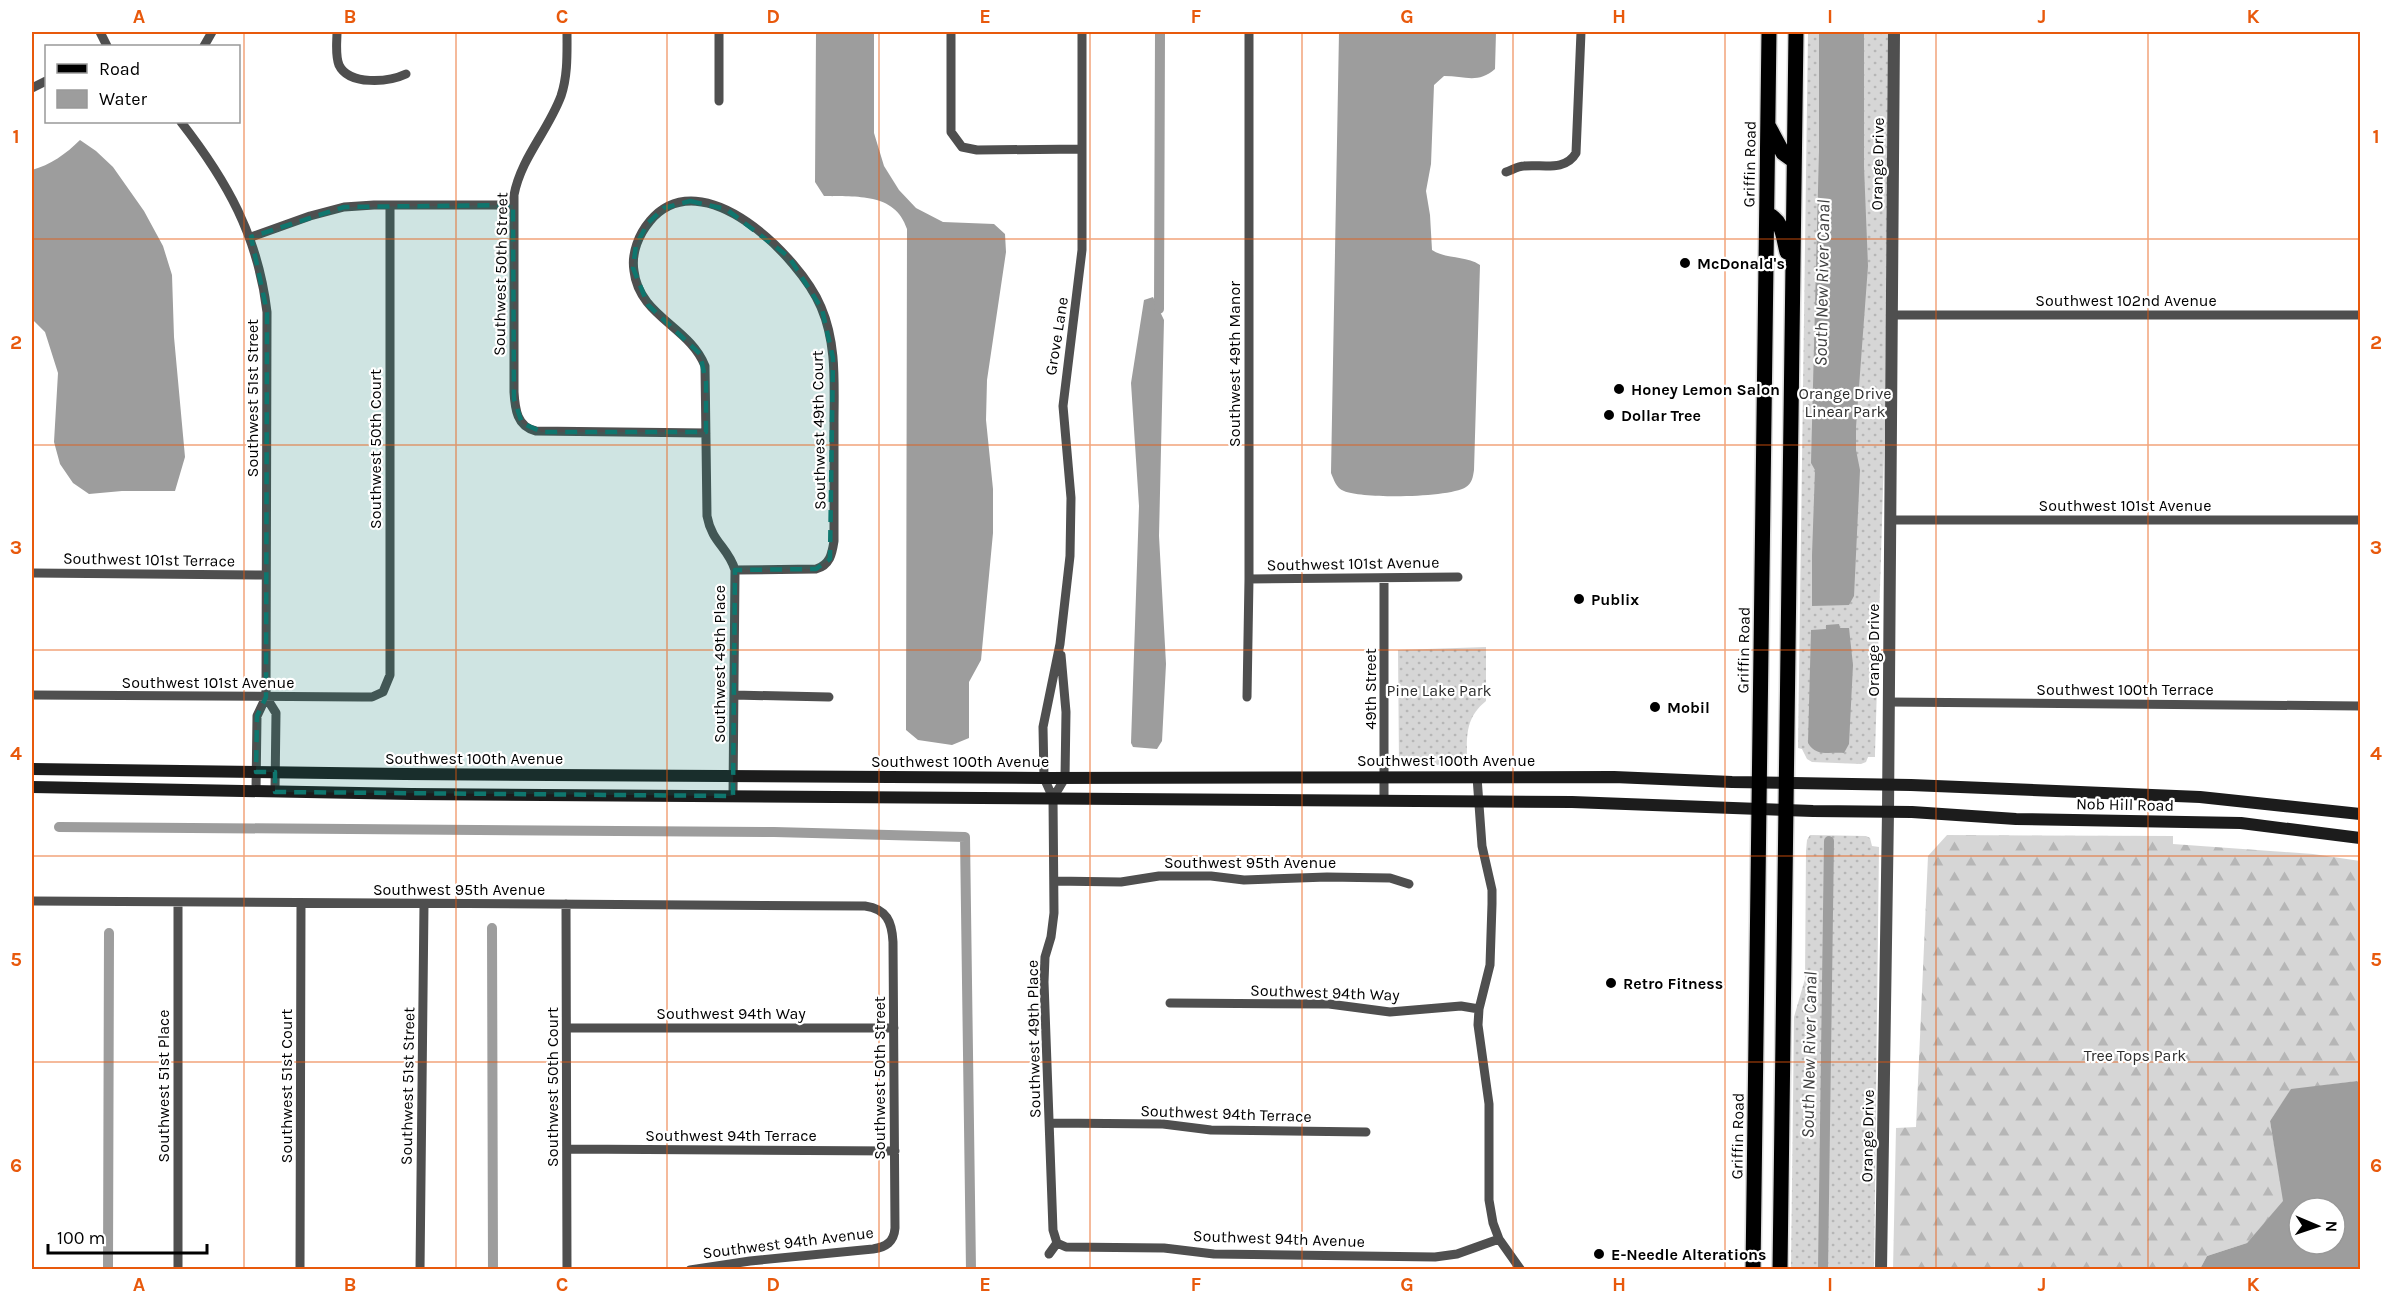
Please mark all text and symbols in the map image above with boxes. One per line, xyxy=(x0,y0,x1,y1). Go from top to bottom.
text: A xyxy=(133,5,146,28)
text: B xyxy=(344,5,356,28)
text: C xyxy=(556,5,568,28)
text: D xyxy=(766,5,780,28)
text: E xyxy=(979,5,991,28)
text: F xyxy=(1191,5,1202,28)
text: G xyxy=(1400,5,1414,28)
text: H xyxy=(1612,5,1626,28)
text: I xyxy=(1827,5,1833,28)
text: J xyxy=(2038,5,2046,28)
text: K xyxy=(2246,5,2260,28)
legend xyxy=(45,45,240,123)
text: Road xyxy=(99,58,140,80)
text: Water xyxy=(99,88,147,110)
street label: Orange Drive xyxy=(1867,117,1888,211)
street label: Griffin Road xyxy=(1739,120,1760,208)
text: 1 xyxy=(12,125,20,148)
text: 1 xyxy=(2372,125,2380,148)
street label: Southwest 50th Street xyxy=(490,192,511,356)
water label: South New River Canal xyxy=(1810,199,1834,367)
place label: McDonald's xyxy=(1697,254,1785,273)
marker: McDonald's xyxy=(1678,256,1692,270)
street label: Southwest 49th Manor xyxy=(1225,281,1244,447)
street label: Southwest 102nd Avenue xyxy=(2035,291,2217,310)
street label: Grove Lane xyxy=(1041,296,1072,377)
street label: Southwest 51st Street xyxy=(243,319,262,477)
text: 2 xyxy=(10,331,22,354)
text: 2 xyxy=(2370,331,2382,354)
street label: Southwest 49th Court xyxy=(808,350,829,510)
street label: Southwest 50th Court xyxy=(366,369,385,529)
place label: Honey Lemon Salon xyxy=(1631,380,1780,399)
marker: Honey Lemon Salon xyxy=(1612,382,1626,396)
park label: Orange Drive Linear Park xyxy=(1799,384,1892,421)
place label: Dollar Tree xyxy=(1621,406,1701,425)
marker: Dollar Tree xyxy=(1602,408,1616,422)
street label: Southwest 101st Avenue xyxy=(2039,496,2211,515)
text: 3 xyxy=(10,536,22,559)
text: 3 xyxy=(2370,536,2382,559)
street label: Southwest 101st Terrace xyxy=(63,549,235,570)
street label: Southwest 101st Avenue xyxy=(1266,552,1440,575)
street label: Southwest 49th Place xyxy=(710,585,729,743)
place label: Publix xyxy=(1591,590,1639,609)
marker: Publix xyxy=(1572,592,1586,606)
street label: Orange Drive xyxy=(1864,604,1883,697)
street label: Griffin Road xyxy=(1733,606,1754,694)
street label: 49th Street xyxy=(1361,648,1380,730)
street label: Southwest 101st Avenue xyxy=(122,673,294,692)
street label: Southwest 100th Terrace xyxy=(2036,680,2214,699)
park label: Pine Lake Park xyxy=(1386,681,1492,700)
place label: Mobil xyxy=(1667,698,1710,717)
marker: Mobil xyxy=(1648,700,1662,714)
text: 4 xyxy=(10,742,22,765)
text: 4 xyxy=(2370,742,2382,765)
street label: Southwest 100th Avenue xyxy=(385,749,563,768)
street label: Southwest 100th Avenue xyxy=(1357,751,1535,770)
street label: Southwest 100th Avenue xyxy=(871,752,1049,771)
street label: Nob Hill Road xyxy=(2076,794,2174,815)
street label: Southwest 95th Avenue xyxy=(1164,853,1336,872)
street label: Southwest 95th Avenue xyxy=(373,880,545,899)
text: 5 xyxy=(10,948,22,971)
text: 5 xyxy=(2370,948,2382,971)
street label: Southwest 49th Place xyxy=(1023,960,1044,1118)
water label: South New River Canal xyxy=(1797,971,1821,1139)
place label: Retro Fitness xyxy=(1623,974,1723,993)
marker: Retro Fitness xyxy=(1604,976,1618,990)
street label: Southwest 94th Way xyxy=(1250,980,1401,1005)
street label: Southwest 50th Street xyxy=(870,996,889,1160)
street label: Southwest 94th Way xyxy=(656,1004,806,1023)
street label: Southwest 51st Street xyxy=(397,1007,418,1165)
street label: Southwest 50th Court xyxy=(543,1007,562,1167)
street label: Southwest 51st Court xyxy=(277,1009,296,1163)
street label: Southwest 51st Place xyxy=(154,1010,173,1162)
park label: Tree Tops Park xyxy=(2084,1046,2186,1065)
street label: Orange Drive xyxy=(1857,1089,1878,1183)
street label: Griffin Road xyxy=(1727,1092,1748,1180)
street label: Southwest 94th Terrace xyxy=(1140,1101,1312,1126)
street label: Southwest 94th Terrace xyxy=(645,1126,817,1145)
text: 6 xyxy=(10,1154,22,1177)
text: 6 xyxy=(2370,1154,2382,1177)
north arrow xyxy=(2287,1196,2347,1256)
scale bar xyxy=(48,1217,207,1255)
text: N xyxy=(2322,1220,2341,1233)
street label: Southwest 94th Avenue xyxy=(701,1223,875,1262)
street label: Southwest 94th Avenue xyxy=(1193,1226,1365,1251)
text: 100 m xyxy=(57,1227,105,1249)
place label: E-Needle Alterations xyxy=(1611,1245,1766,1264)
marker: E-Needle Alterations xyxy=(1592,1247,1606,1261)
text: A xyxy=(133,1273,146,1296)
text: B xyxy=(344,1273,356,1296)
text: C xyxy=(556,1273,568,1296)
text: D xyxy=(766,1273,780,1296)
text: E xyxy=(979,1273,991,1296)
text: F xyxy=(1191,1273,1202,1296)
text: G xyxy=(1400,1273,1414,1296)
text: H xyxy=(1612,1273,1626,1296)
text: I xyxy=(1827,1273,1833,1296)
text: J xyxy=(2038,1273,2046,1296)
text: K xyxy=(2246,1273,2260,1296)

